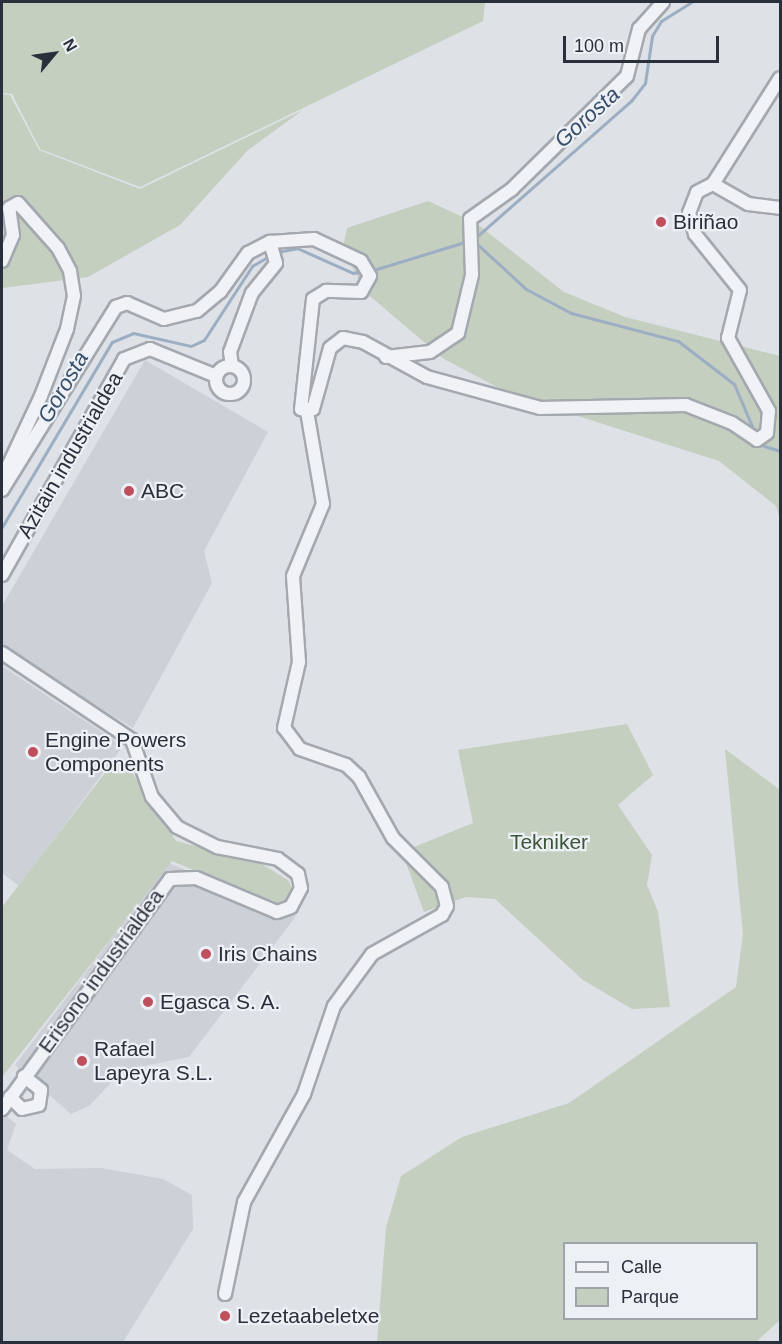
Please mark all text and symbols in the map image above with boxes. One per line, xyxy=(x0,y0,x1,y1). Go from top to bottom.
north arrow xyxy=(24,24,84,84)
scale bar xyxy=(566,24,722,62)
text: N xyxy=(60,36,80,54)
text: 100 m xyxy=(574,36,624,56)
water label: Gorosta xyxy=(549,81,625,153)
place label: Biriñao xyxy=(673,209,738,235)
marker: Biriñao xyxy=(654,215,668,229)
water label: Gorosta xyxy=(32,347,94,427)
street label: Azitain industrialdea xyxy=(12,367,128,543)
place label: ABC xyxy=(141,478,184,504)
marker: ABC xyxy=(122,484,136,498)
place label: Engine Powers Components xyxy=(45,727,186,777)
marker: Engine Powers Components xyxy=(26,745,40,759)
park label: Tekniker xyxy=(510,829,588,855)
street label: Erisono industrialdea xyxy=(33,884,169,1058)
place label: Iris Chains xyxy=(218,941,317,967)
marker: Iris Chains xyxy=(199,947,213,961)
place label: Egasca S. A. xyxy=(160,989,281,1015)
marker: Egasca S. A. xyxy=(141,995,155,1009)
place label: Rafael Lapeyra S.L. xyxy=(94,1036,213,1086)
marker: Rafael Lapeyra S.L. xyxy=(75,1054,89,1068)
legend xyxy=(563,1242,758,1320)
text: Calle xyxy=(621,1257,662,1277)
text: Parque xyxy=(621,1287,679,1307)
place label: Lezetaabeletxe xyxy=(237,1303,379,1329)
marker: Lezetaabeletxe xyxy=(218,1309,232,1323)

